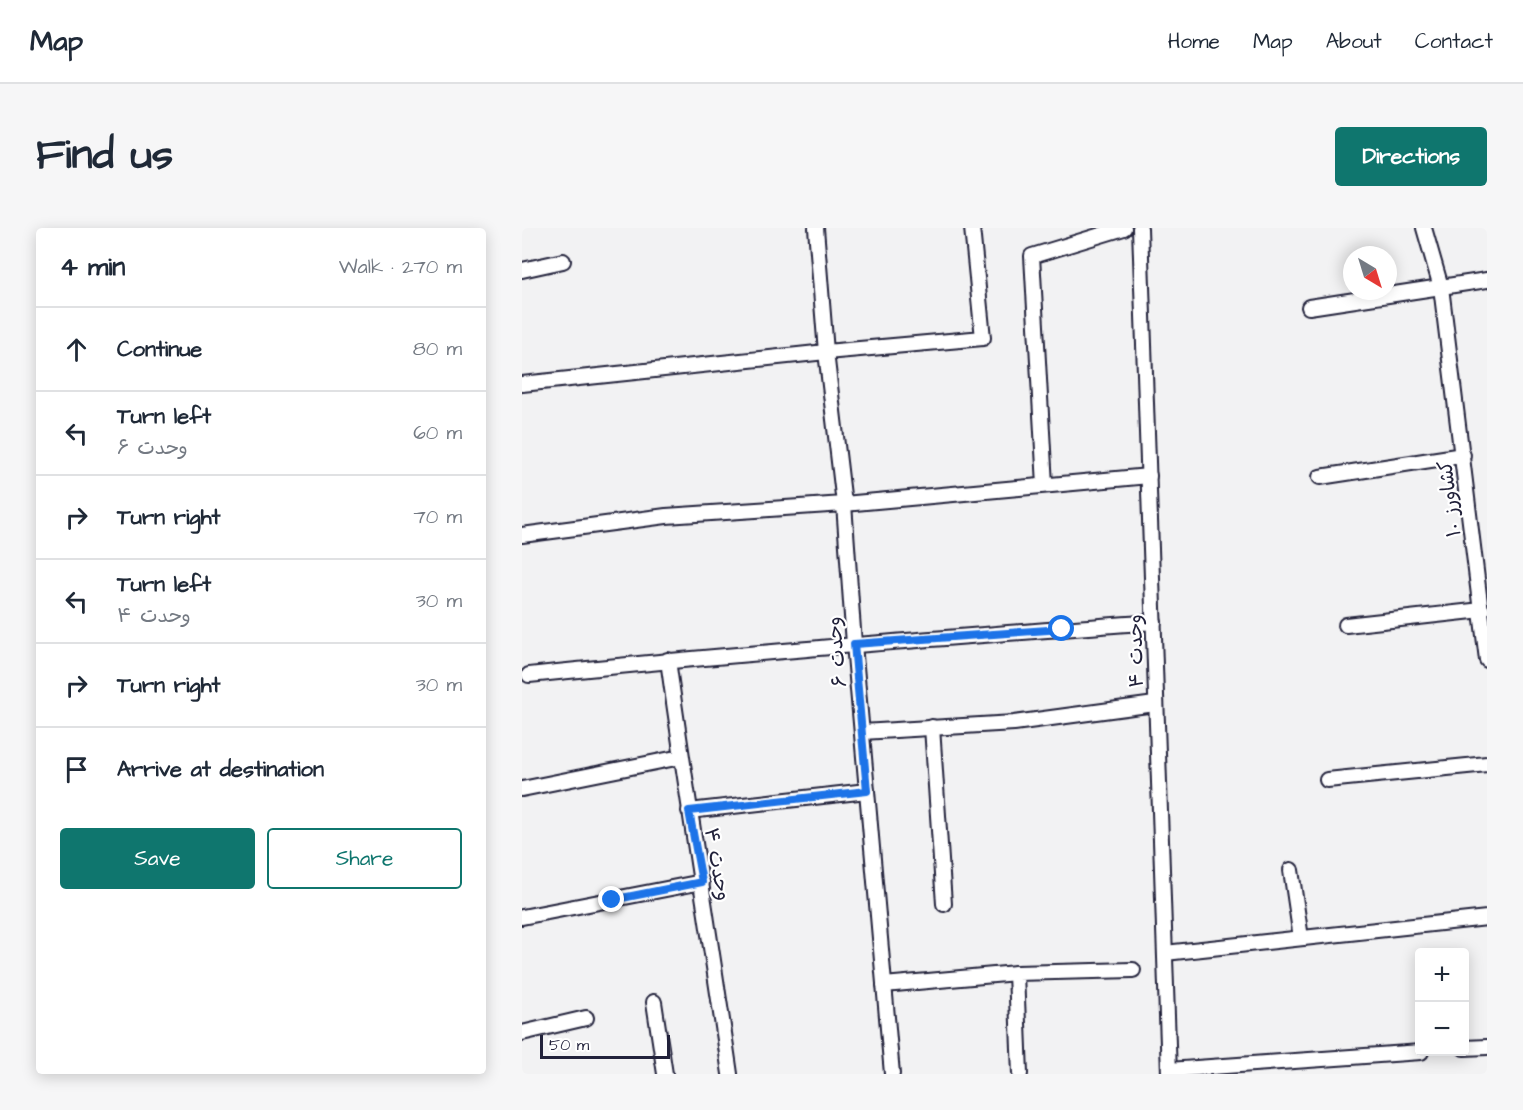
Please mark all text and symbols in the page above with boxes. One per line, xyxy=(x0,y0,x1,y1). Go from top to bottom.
text: Map xyxy=(30,22,83,61)
text: Home xyxy=(1168,27,1220,56)
text: Map xyxy=(1253,27,1293,56)
text: About xyxy=(1326,27,1382,56)
text: Contact xyxy=(1415,27,1493,56)
text: Find us xyxy=(36,127,173,185)
button: Directions xyxy=(1335,127,1487,186)
north arrow xyxy=(1343,246,1397,300)
text: 4 min xyxy=(60,249,125,285)
text: Walk · 270 m xyxy=(339,253,462,281)
icon: ahead xyxy=(60,333,93,366)
text: Continue xyxy=(117,334,202,365)
text: 80 m xyxy=(413,335,462,363)
text: Turn left xyxy=(117,401,211,432)
icon: left xyxy=(60,417,93,450)
text: 60 m xyxy=(413,419,462,447)
text: وحدت ۶ xyxy=(117,434,188,462)
street label: کشاورز ۱۰ xyxy=(1431,459,1469,539)
icon: right xyxy=(60,501,93,534)
text: Turn right xyxy=(117,502,220,533)
text: 70 m xyxy=(414,503,462,531)
text: Turn left xyxy=(117,569,211,600)
icon: left xyxy=(60,585,93,618)
text: 30 m xyxy=(416,587,462,615)
text: وحدت ۴ xyxy=(117,602,191,630)
street label: وحدت ۴ xyxy=(1121,614,1151,688)
street label: وحدت ۶ xyxy=(820,615,854,688)
route start xyxy=(1048,615,1074,641)
icon: right xyxy=(60,669,93,702)
text: Turn right xyxy=(117,670,220,701)
text: 30 m xyxy=(416,671,462,699)
icon: arrive xyxy=(60,753,93,786)
text: Arrive at destination xyxy=(117,754,324,785)
street label: وحدت ۴ xyxy=(697,825,737,903)
button: Save xyxy=(60,828,255,889)
button: Share xyxy=(267,828,462,889)
route end xyxy=(598,886,624,912)
map controls xyxy=(1415,948,1469,1056)
button: + xyxy=(1415,948,1469,1002)
button: − xyxy=(1415,1002,1469,1056)
scale bar xyxy=(540,1032,670,1060)
text: 50 m xyxy=(549,1034,589,1056)

